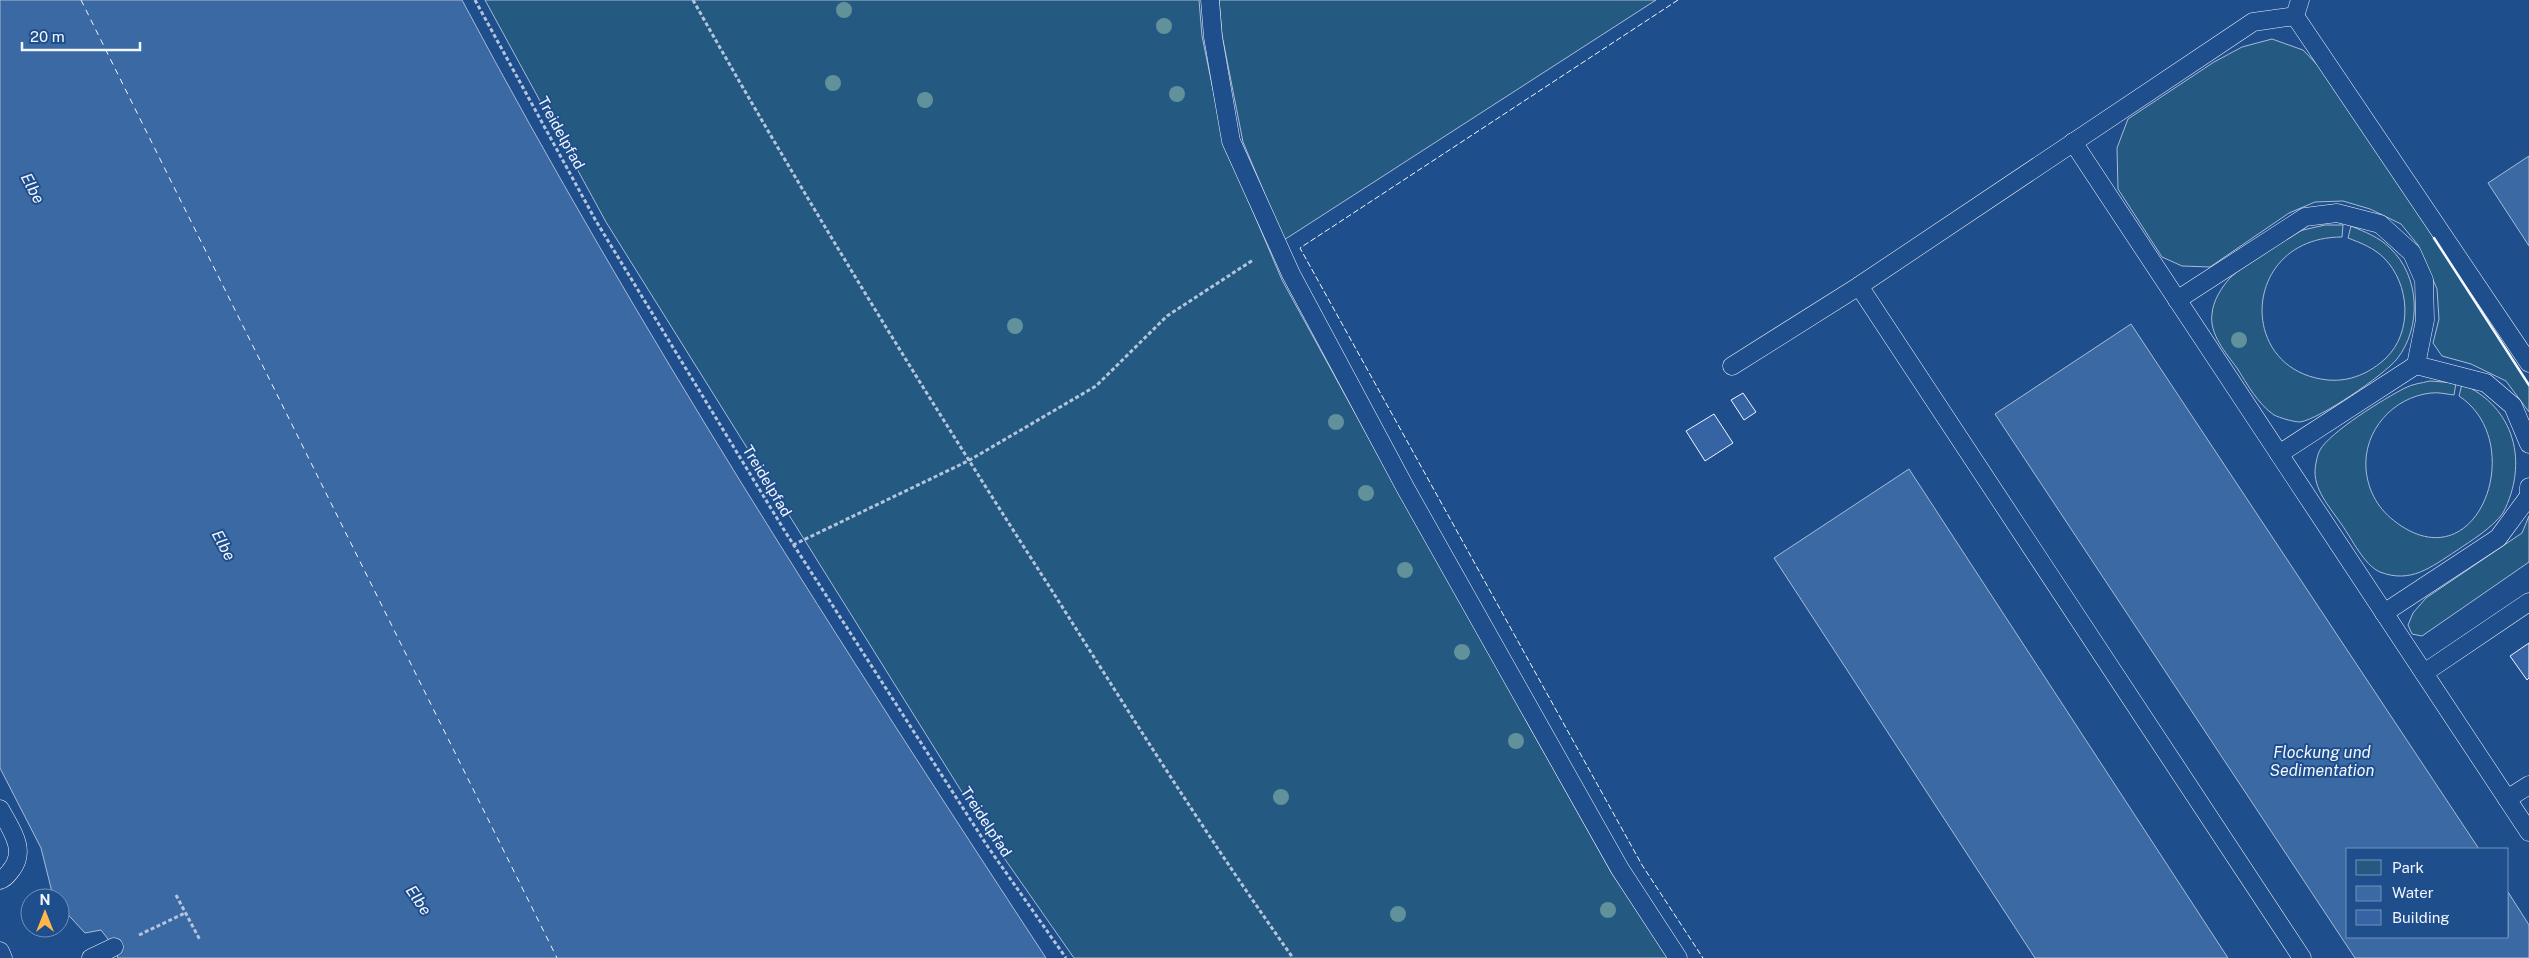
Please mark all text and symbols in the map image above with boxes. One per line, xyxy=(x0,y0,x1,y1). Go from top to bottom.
scale bar xyxy=(22,20,140,52)
text: 20 m xyxy=(30,28,65,45)
street label: Treidelpfad xyxy=(535,94,588,172)
water label: Elbe xyxy=(17,170,49,207)
street label: Treidelpfad xyxy=(740,442,795,519)
water label: Elbe xyxy=(208,527,240,564)
water label: Flockung und Sedimentation xyxy=(2270,743,2374,780)
street label: Treidelpfad xyxy=(957,783,1015,860)
legend xyxy=(2346,848,2509,938)
text: Park xyxy=(2392,859,2424,876)
water label: Elbe xyxy=(402,882,436,919)
text: Water xyxy=(2392,884,2434,901)
north arrow xyxy=(20,888,70,938)
text: N xyxy=(40,892,50,908)
text: Building xyxy=(2392,909,2450,926)

